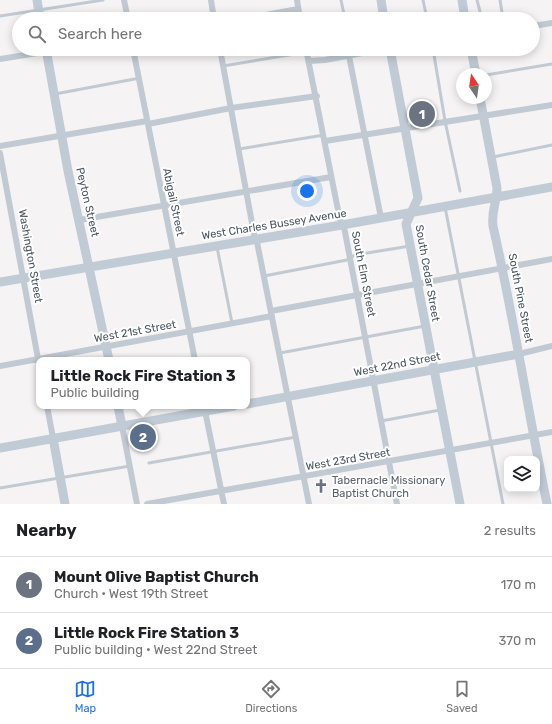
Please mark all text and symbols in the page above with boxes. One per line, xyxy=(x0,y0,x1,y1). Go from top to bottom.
search box xyxy=(12,12,540,56)
icon: search xyxy=(26,23,48,45)
text: Search here xyxy=(58,25,142,43)
north arrow xyxy=(456,68,492,104)
pin: 1 xyxy=(409,99,435,129)
street label: Peyton Street xyxy=(73,166,102,239)
street label: Abigail Street xyxy=(160,167,187,238)
your location xyxy=(297,181,317,201)
street label: West Charles Bussey Avenue xyxy=(201,207,347,242)
street label: Washington Street xyxy=(16,208,45,304)
street label: South Cedar Street xyxy=(413,224,443,323)
street label: South Elm Street xyxy=(349,230,378,319)
street label: South Pine Street xyxy=(505,252,536,344)
street label: West 21st Street xyxy=(93,318,178,345)
street label: West 22nd Street xyxy=(353,350,442,379)
popup xyxy=(36,357,250,409)
text: Little Rock Fire Station 3 xyxy=(50,367,236,385)
text: Public building xyxy=(50,385,139,400)
pin: 2 xyxy=(130,422,156,452)
street label: West 23rd Street xyxy=(305,446,392,473)
map controls xyxy=(504,456,540,492)
button: layers xyxy=(504,456,540,492)
place label: Tabernacle Missionary Baptist Church xyxy=(332,474,445,500)
church icon: Tabernacle Missionary Baptist Church xyxy=(313,478,329,494)
text: Nearby xyxy=(16,520,77,540)
text: 2 results xyxy=(484,523,536,538)
text: Mount Olive Baptist Church xyxy=(54,568,259,586)
text: 1 xyxy=(26,577,32,592)
text: 170 m xyxy=(501,577,536,592)
text: Church · West 19th Street xyxy=(54,586,208,601)
text: Little Rock Fire Station 3 xyxy=(54,624,239,642)
text: 2 xyxy=(25,633,33,648)
text: 370 m xyxy=(499,633,536,648)
text: Public building · West 22nd Street xyxy=(54,642,257,657)
tab: Map xyxy=(74,678,96,715)
tab: Directions xyxy=(245,678,297,715)
tab: Saved xyxy=(446,678,478,715)

